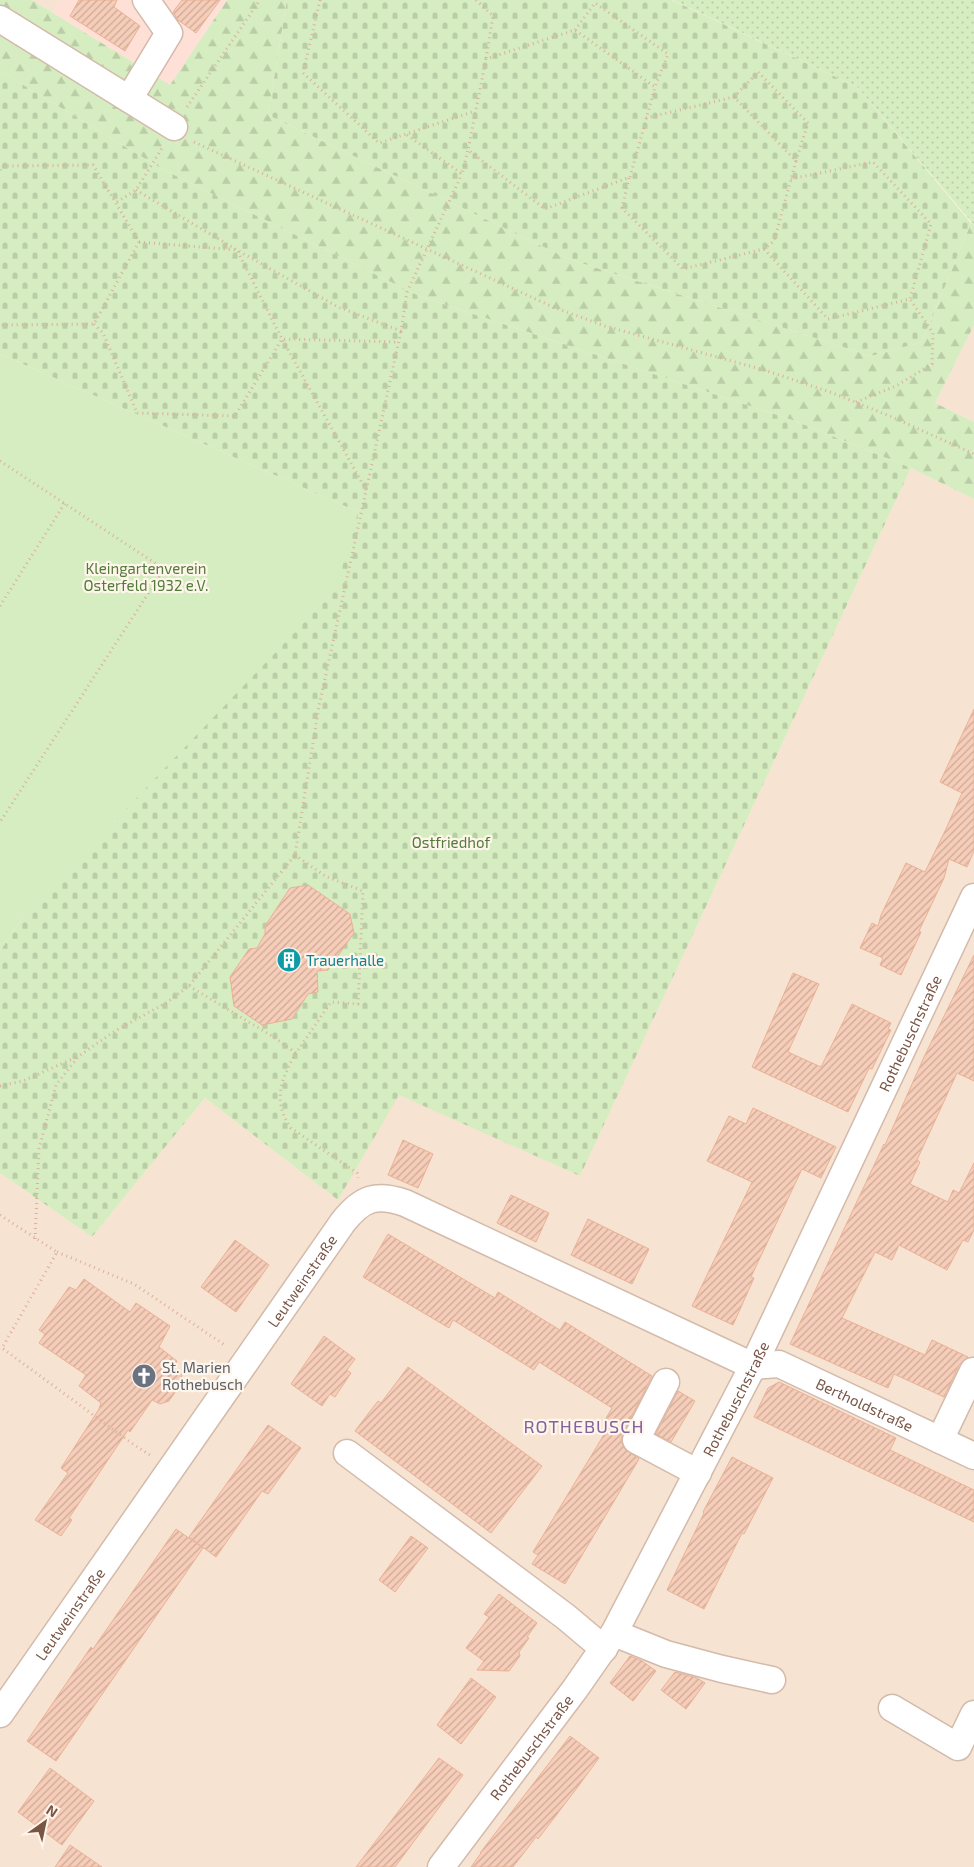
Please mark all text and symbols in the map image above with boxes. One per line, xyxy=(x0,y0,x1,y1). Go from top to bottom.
park label: Kleingartenverein Osterfeld 1932 e.V. xyxy=(84,559,208,594)
park label: Ostfriedhof xyxy=(412,833,490,851)
building icon: Trauerhalle xyxy=(276,947,302,973)
place label: Trauerhalle xyxy=(306,951,384,969)
street label: Rothebuschstraße xyxy=(875,972,945,1094)
street label: Leutweinstraße xyxy=(263,1231,340,1331)
street label: Rothebuschstraße xyxy=(699,1338,772,1459)
place label: St. Marien Rothebusch xyxy=(162,1358,243,1393)
church icon: St. Marien Rothebusch xyxy=(131,1363,157,1389)
street label: Bertholdstraße xyxy=(813,1374,916,1435)
district label: ROTHEBUSCH xyxy=(524,1415,645,1437)
street label: Leutweinstraße xyxy=(31,1564,108,1664)
street label: Rothebuschstraße xyxy=(486,1691,577,1803)
north arrow xyxy=(20,1797,70,1847)
text: N xyxy=(43,1801,61,1821)

